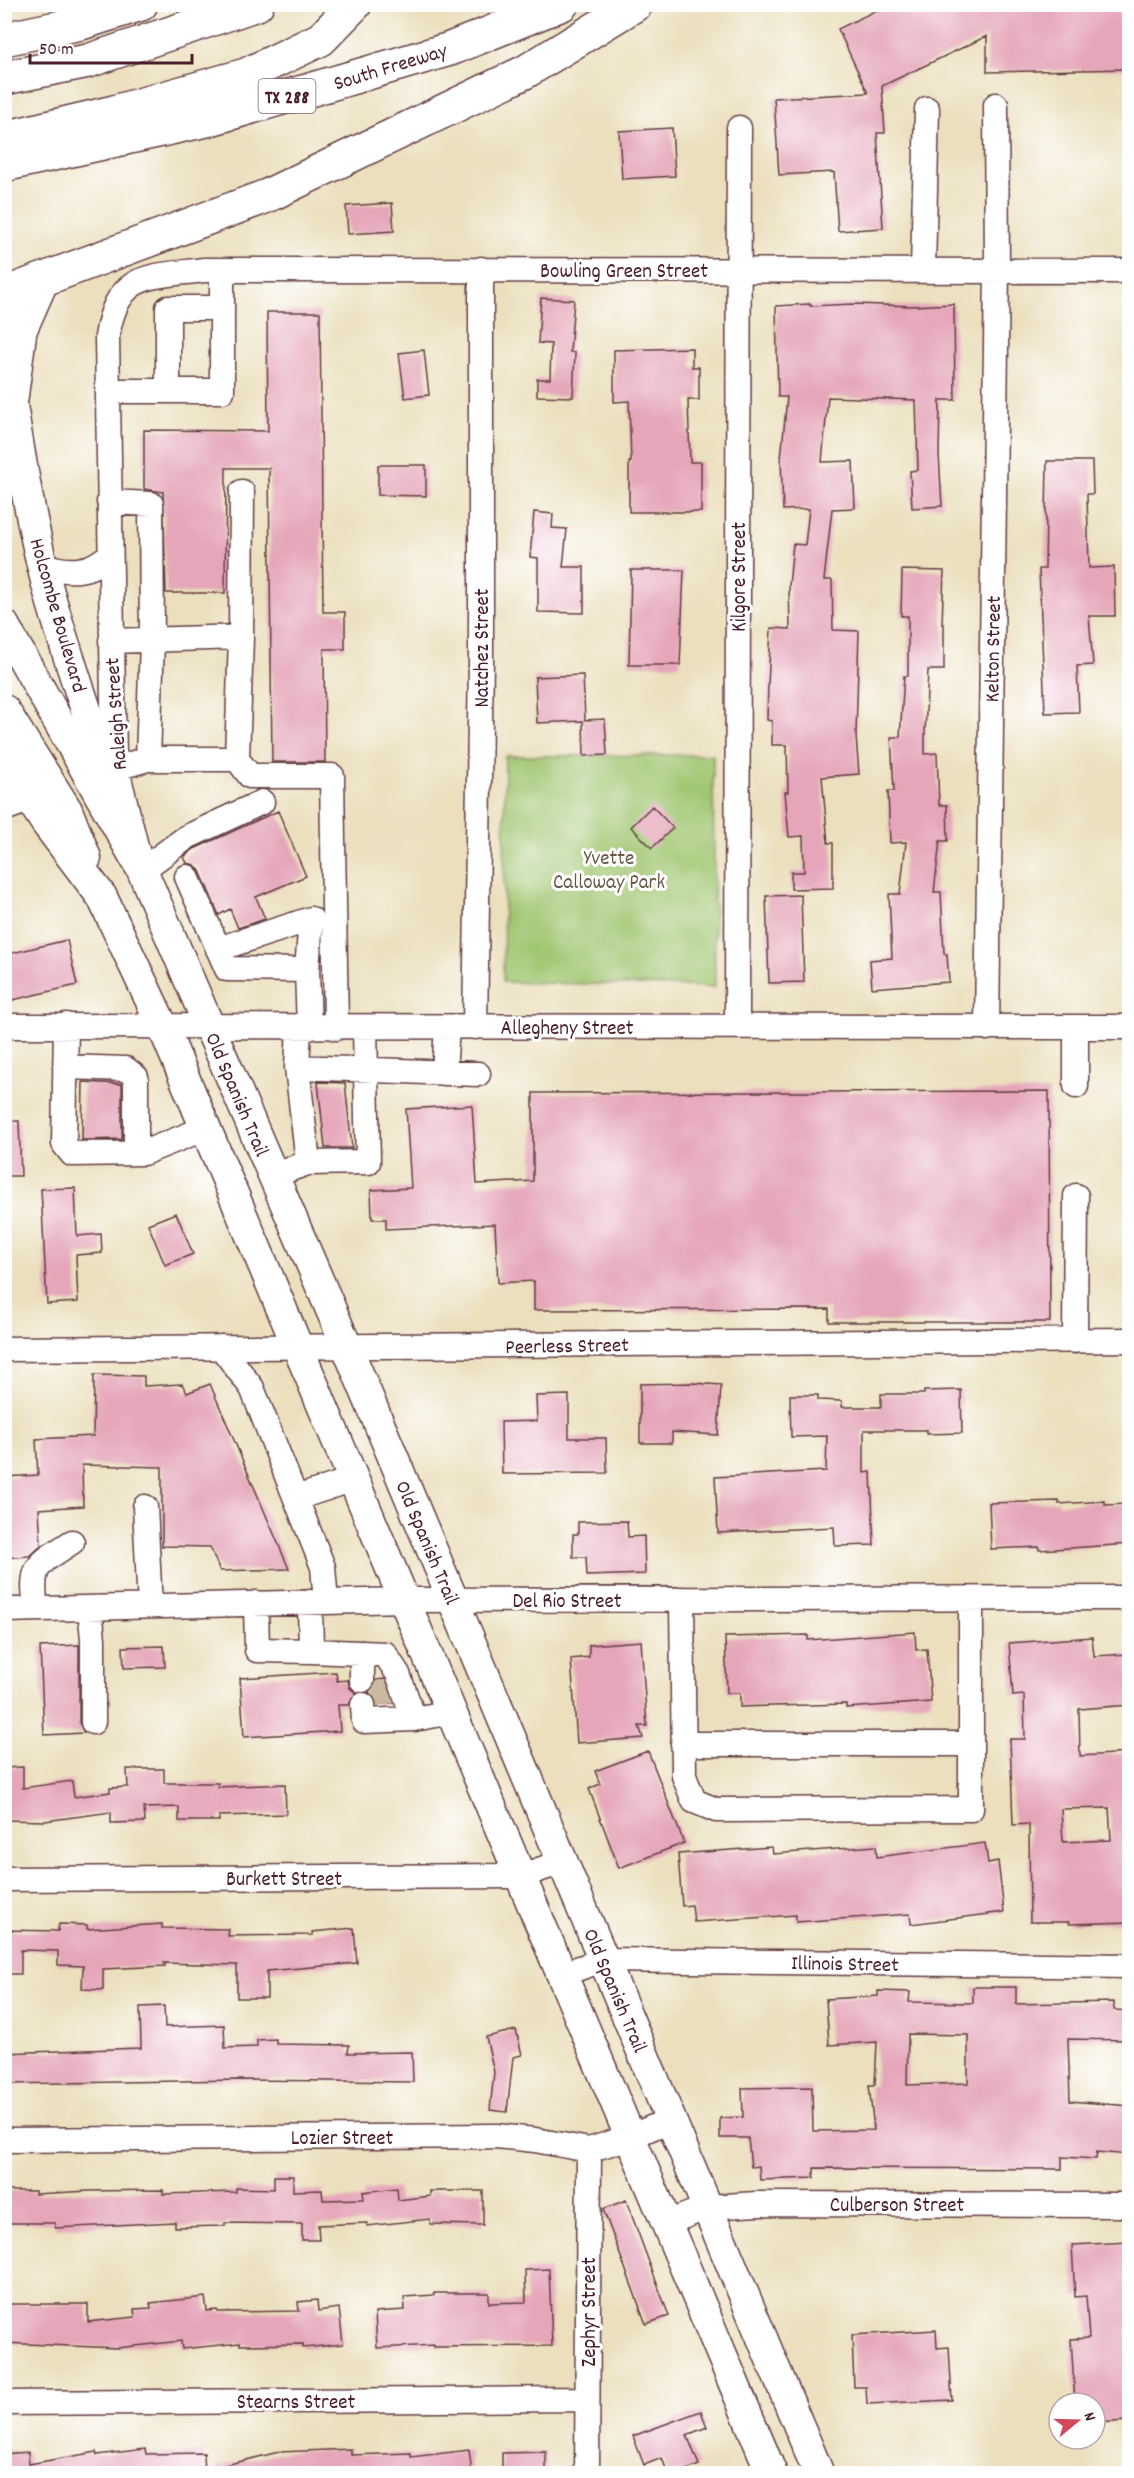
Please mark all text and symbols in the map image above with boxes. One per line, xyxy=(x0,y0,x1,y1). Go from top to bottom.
scale bar xyxy=(30,27,192,65)
street label: South Freeway xyxy=(330,37,452,100)
text: 50 m xyxy=(39,38,74,63)
road number: TX 288 xyxy=(258,79,316,113)
street label: Bowling Green Street xyxy=(540,258,708,288)
street label: Kilgore Street xyxy=(726,522,756,632)
street label: Holcombe Boulevard xyxy=(20,535,92,697)
street label: Natchez Street xyxy=(469,588,499,708)
street label: Kelton Street xyxy=(979,595,1011,703)
street label: Raleigh Street xyxy=(99,656,137,771)
park label: Yvette Calloway Park xyxy=(553,845,665,899)
street label: Allegheny Street xyxy=(501,1015,634,1045)
street label: Old Spanish Trail xyxy=(196,1028,275,1162)
street label: Peerless Street xyxy=(505,1332,629,1364)
street label: Old Spanish Trail xyxy=(386,1476,465,1610)
street label: Del Rio Street xyxy=(512,1588,622,1618)
street label: Burkett Street xyxy=(226,1866,342,1896)
street label: Old Spanish Trail xyxy=(574,1924,653,2058)
street label: Illinois Street xyxy=(791,1950,899,1982)
street label: Lozier Street xyxy=(291,2125,394,2155)
street label: Culberson Street xyxy=(830,2192,964,2222)
street label: Zephyr Street xyxy=(576,2257,606,2367)
street label: Stearns Street xyxy=(237,2389,355,2419)
north arrow xyxy=(1047,2391,1107,2451)
text: N xyxy=(1077,2409,1101,2425)

